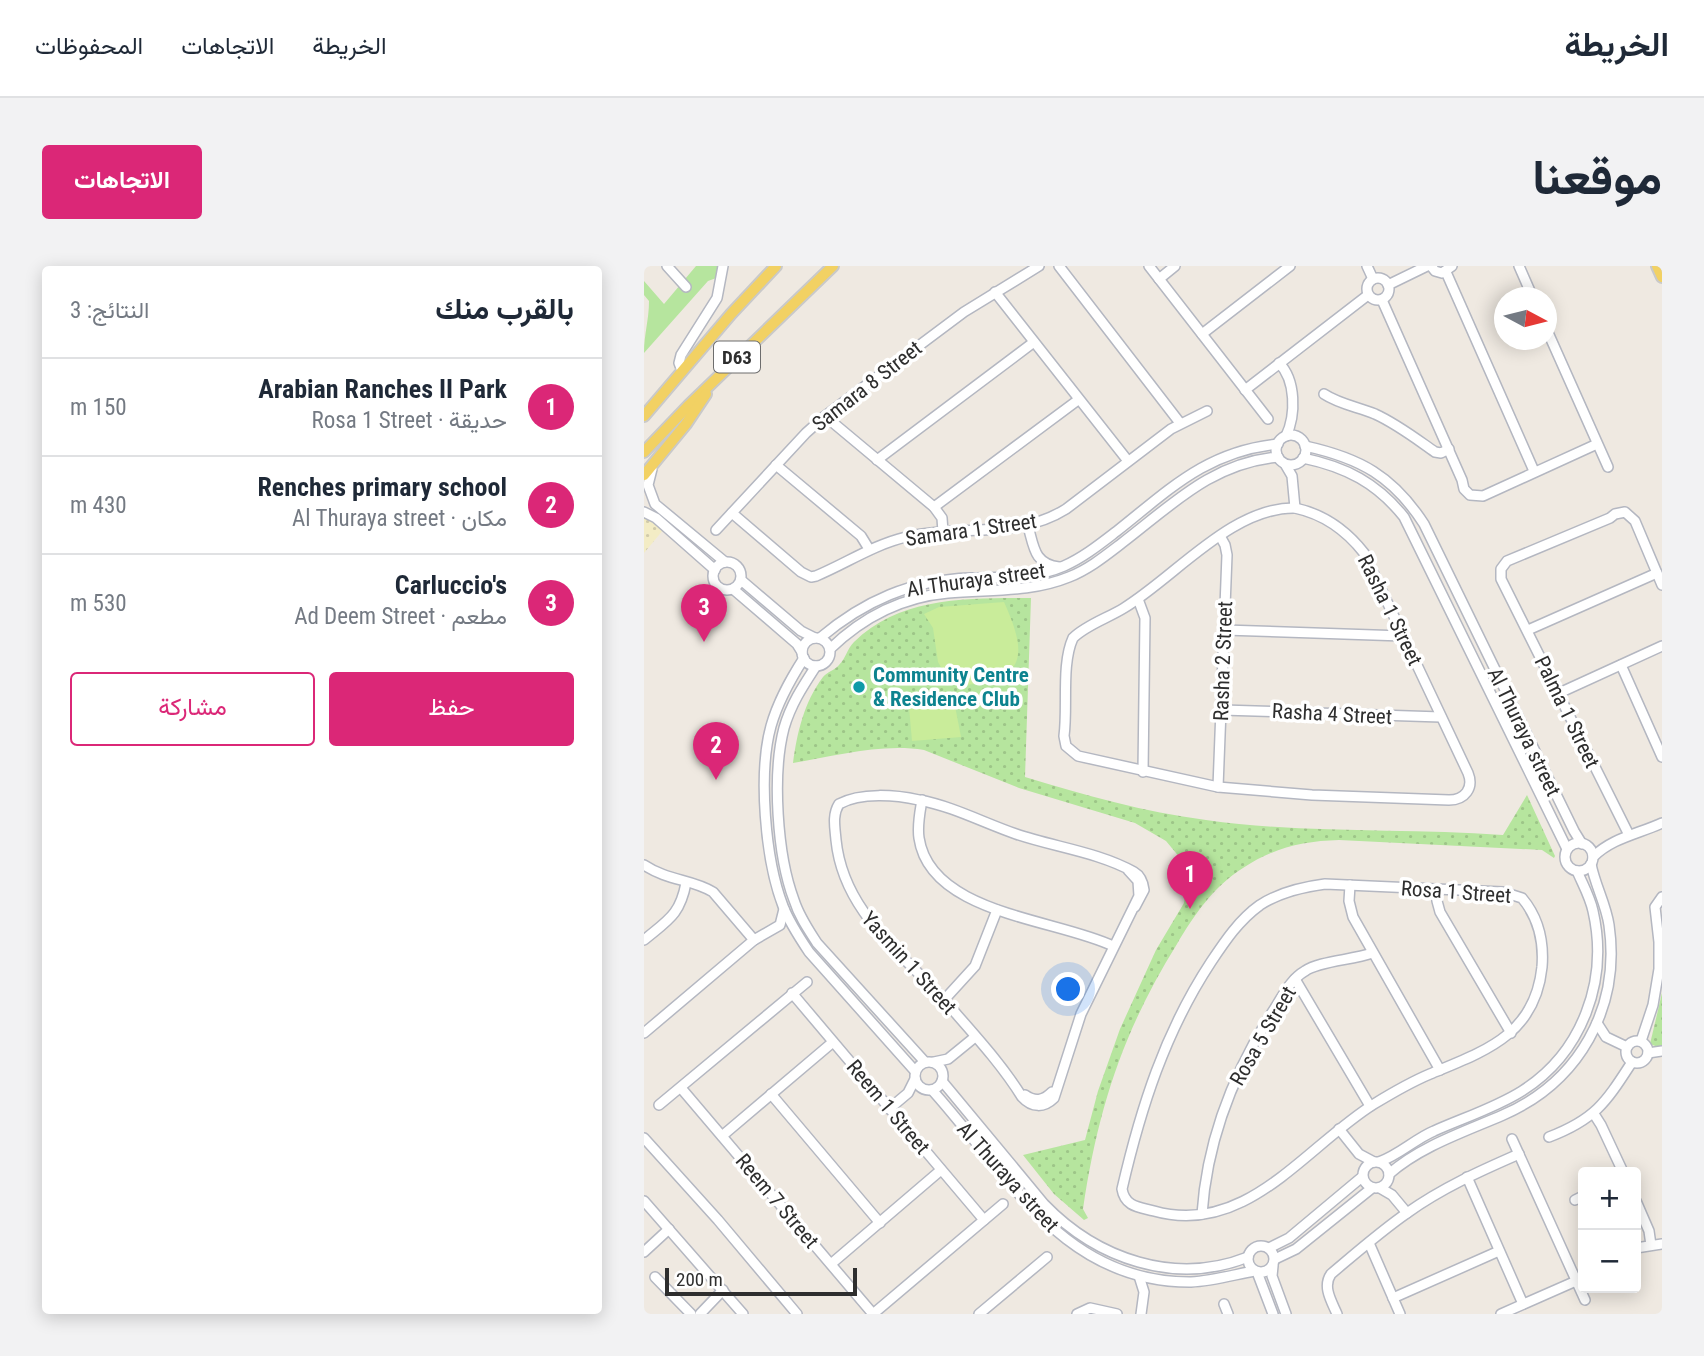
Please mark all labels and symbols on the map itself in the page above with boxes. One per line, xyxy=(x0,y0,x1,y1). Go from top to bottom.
north arrow xyxy=(1494,287,1557,350)
street label: Samara 8 Street xyxy=(808,336,926,436)
road number: D63 xyxy=(714,342,760,372)
street label: Samara 1 Street xyxy=(904,509,1038,551)
street label: Rasha 1 Street xyxy=(1353,551,1427,669)
street label: Al Thuraya street xyxy=(905,558,1047,602)
pin: 3 xyxy=(681,584,727,642)
street label: Rasha 2 Street xyxy=(1209,601,1237,721)
street label: Palma 1 Street xyxy=(1530,652,1604,772)
place label: Community Centre & Residence Club xyxy=(873,663,1029,711)
street label: Al Thuraya street xyxy=(1483,664,1565,800)
marker: Community Centre & Residence Club xyxy=(851,679,867,695)
street label: Rasha 4 Street xyxy=(1271,699,1393,729)
pin: 2 xyxy=(693,722,739,780)
pin: 1 xyxy=(1167,851,1213,909)
street label: Rosa 1 Street xyxy=(1400,876,1512,908)
street label: Yasmin 1 Street xyxy=(857,907,961,1019)
your location xyxy=(1051,972,1085,1006)
street label: Rosa 5 Street xyxy=(1225,982,1301,1090)
street label: Reem 1 Street xyxy=(842,1055,934,1159)
street label: Al Thuraya street xyxy=(952,1117,1064,1237)
street label: Reem 7 Street xyxy=(731,1149,823,1253)
scale bar xyxy=(665,1265,858,1297)

